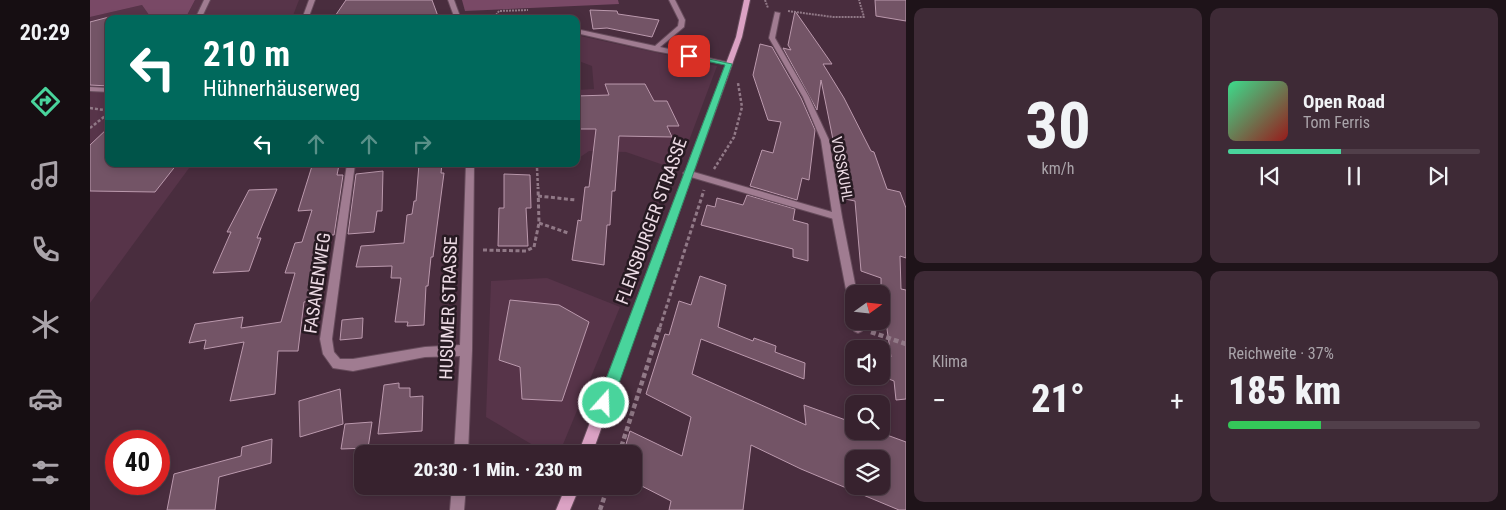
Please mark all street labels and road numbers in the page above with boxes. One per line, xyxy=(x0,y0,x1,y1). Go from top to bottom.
street label: FLENSBURGER STRASSE xyxy=(611,135,691,307)
street label: VOSSKUHL xyxy=(827,135,857,203)
street label: FASANENWEG xyxy=(300,231,334,335)
street label: HUSUMER STRASSE xyxy=(435,236,461,380)

